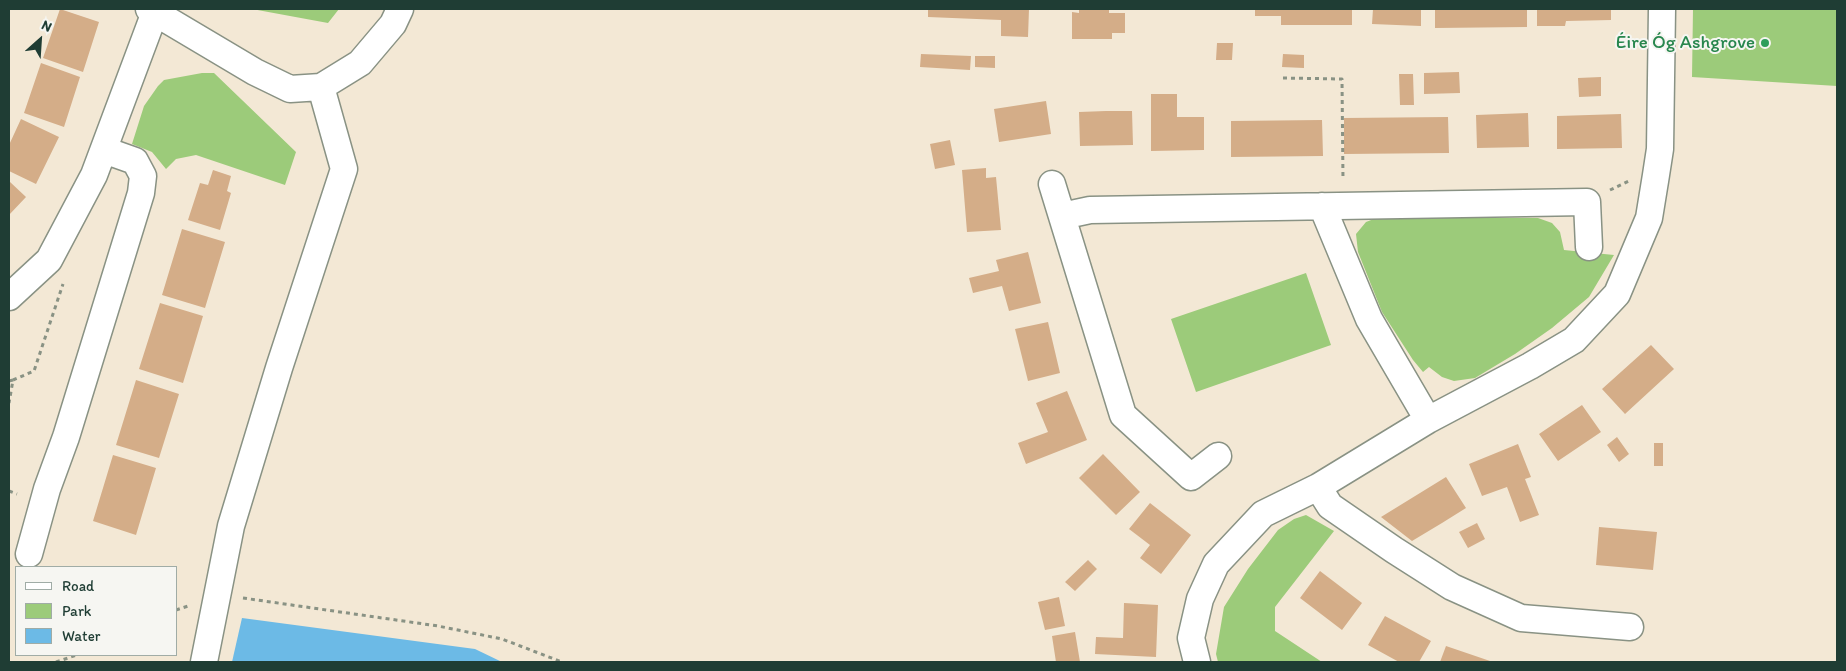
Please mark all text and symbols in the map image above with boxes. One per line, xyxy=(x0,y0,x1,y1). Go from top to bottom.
north arrow xyxy=(15,15,65,65)
text: N xyxy=(39,16,55,36)
place label: Éire Óg Ashgrove xyxy=(1616,32,1755,54)
marker: Éire Óg Ashgrove xyxy=(1759,37,1771,49)
legend xyxy=(15,566,178,656)
text: Road xyxy=(62,577,94,595)
text: Park xyxy=(62,602,92,620)
text: Water xyxy=(62,627,100,645)

